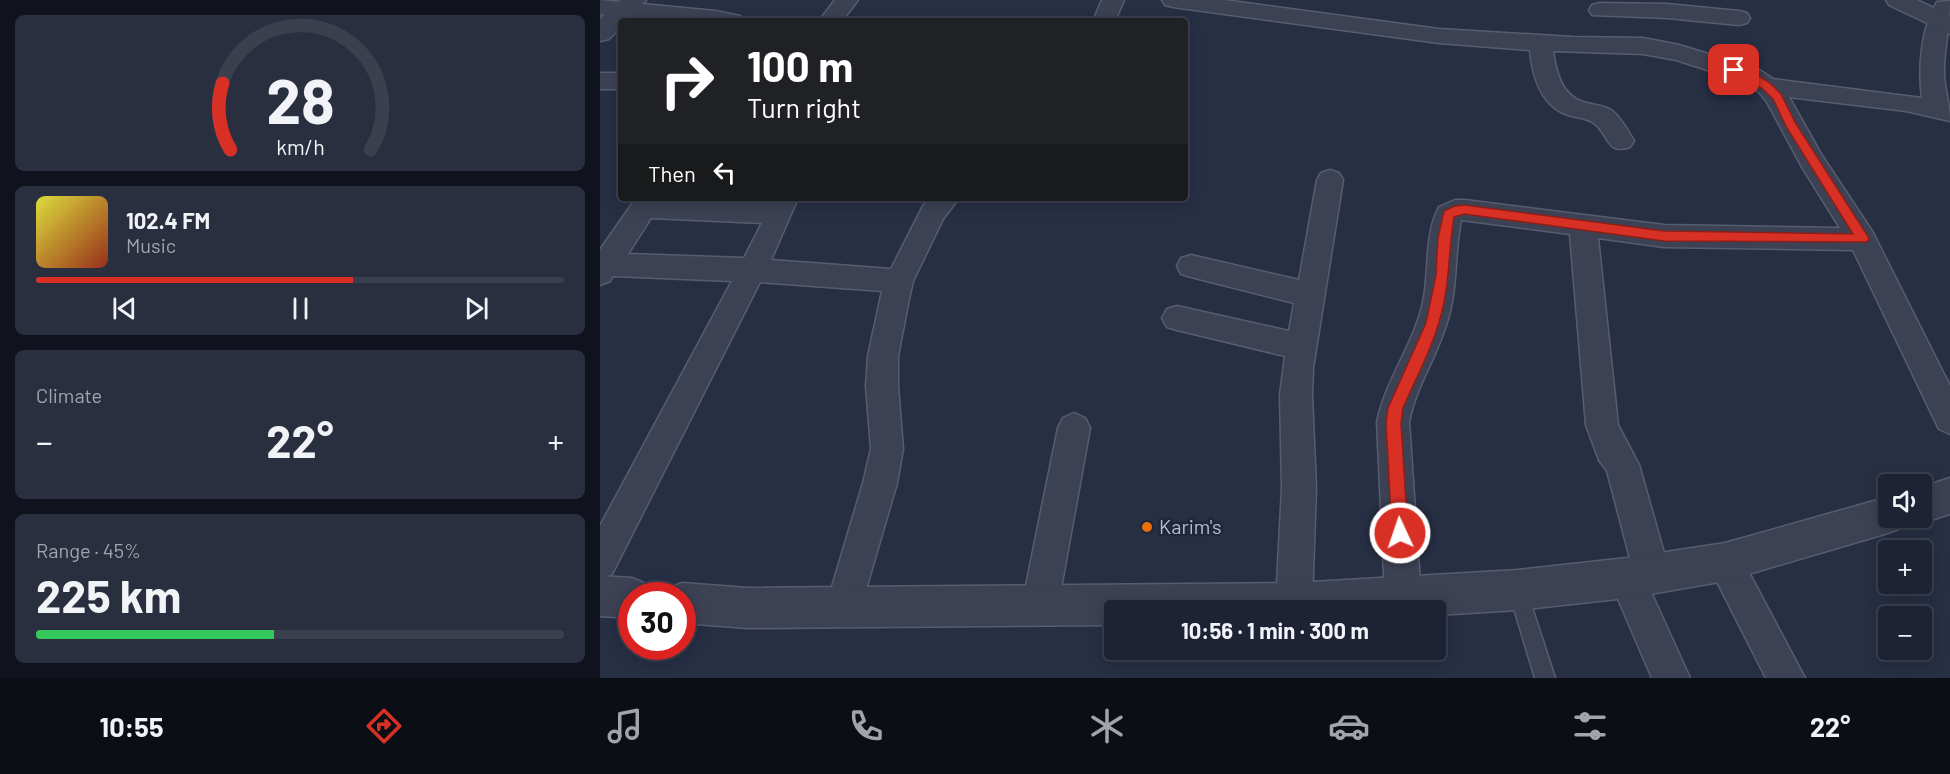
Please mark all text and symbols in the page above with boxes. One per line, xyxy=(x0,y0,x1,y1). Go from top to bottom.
text: 100 m xyxy=(747,40,853,90)
icon: right xyxy=(648,42,726,120)
pin xyxy=(1708,44,1759,95)
icon: arrive xyxy=(1717,53,1750,86)
text: 28 xyxy=(266,62,334,136)
text: Turn right xyxy=(747,91,861,123)
text: km/h xyxy=(276,134,324,159)
icon: left xyxy=(708,156,741,189)
text: Then xyxy=(648,160,696,186)
text: 102.4 FM xyxy=(126,207,210,233)
text: Music xyxy=(126,233,176,257)
icon: previous xyxy=(108,292,141,325)
icon: pause xyxy=(284,292,317,325)
icon: next xyxy=(460,292,493,325)
text: Climate xyxy=(36,383,102,407)
text: 22° xyxy=(266,413,334,467)
text: − xyxy=(36,421,53,461)
text: + xyxy=(547,421,564,461)
map controls xyxy=(1878,474,1932,660)
button: sound xyxy=(1878,474,1932,528)
position arrow xyxy=(1368,501,1432,565)
place label: Karim's xyxy=(1159,514,1222,538)
marker: Karim's xyxy=(1140,520,1154,534)
text: Range · 45% xyxy=(36,538,141,562)
button: + xyxy=(1878,540,1932,594)
text: 225 km xyxy=(36,568,181,622)
speed limit sign: 30 xyxy=(618,582,696,660)
button: − xyxy=(1878,606,1932,660)
text: 10:56 · 1 min · 300 m xyxy=(1181,617,1369,643)
icon: directions xyxy=(363,705,405,747)
icon: music xyxy=(604,705,646,747)
icon: phone xyxy=(845,705,887,747)
icon: climate xyxy=(1086,705,1128,747)
icon: car xyxy=(1328,705,1370,747)
icon: filters xyxy=(1569,705,1611,747)
text: 10:55 xyxy=(100,710,163,742)
text: 22° xyxy=(1810,710,1850,742)

